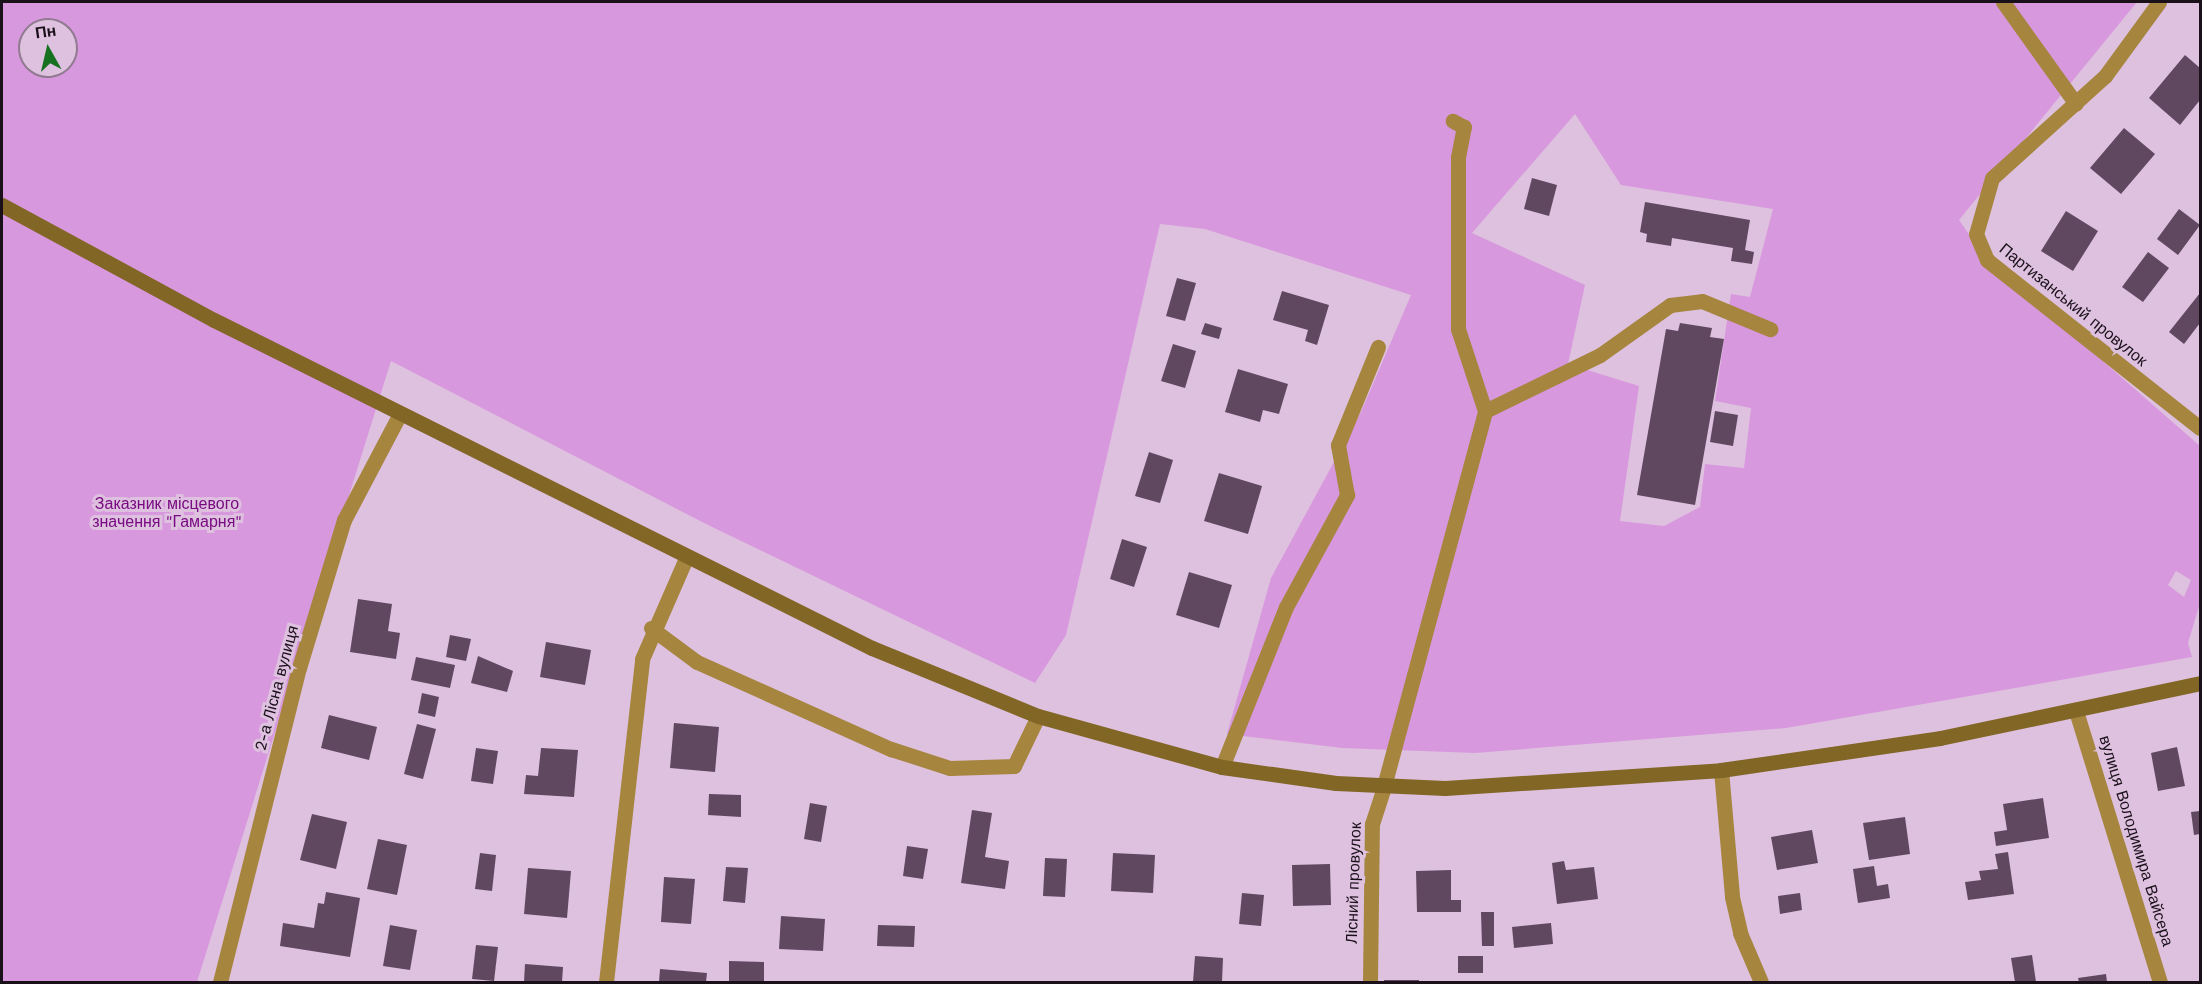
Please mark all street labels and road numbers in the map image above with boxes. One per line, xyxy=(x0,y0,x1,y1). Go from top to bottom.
street label: Партизанський провулок xyxy=(1995,239,2151,371)
street label: 2-а Лісна вулиця xyxy=(251,623,303,753)
street label: вулиця Володимира Вайсера xyxy=(2095,733,2177,949)
street label: Лісний провулок xyxy=(1342,822,1366,944)

